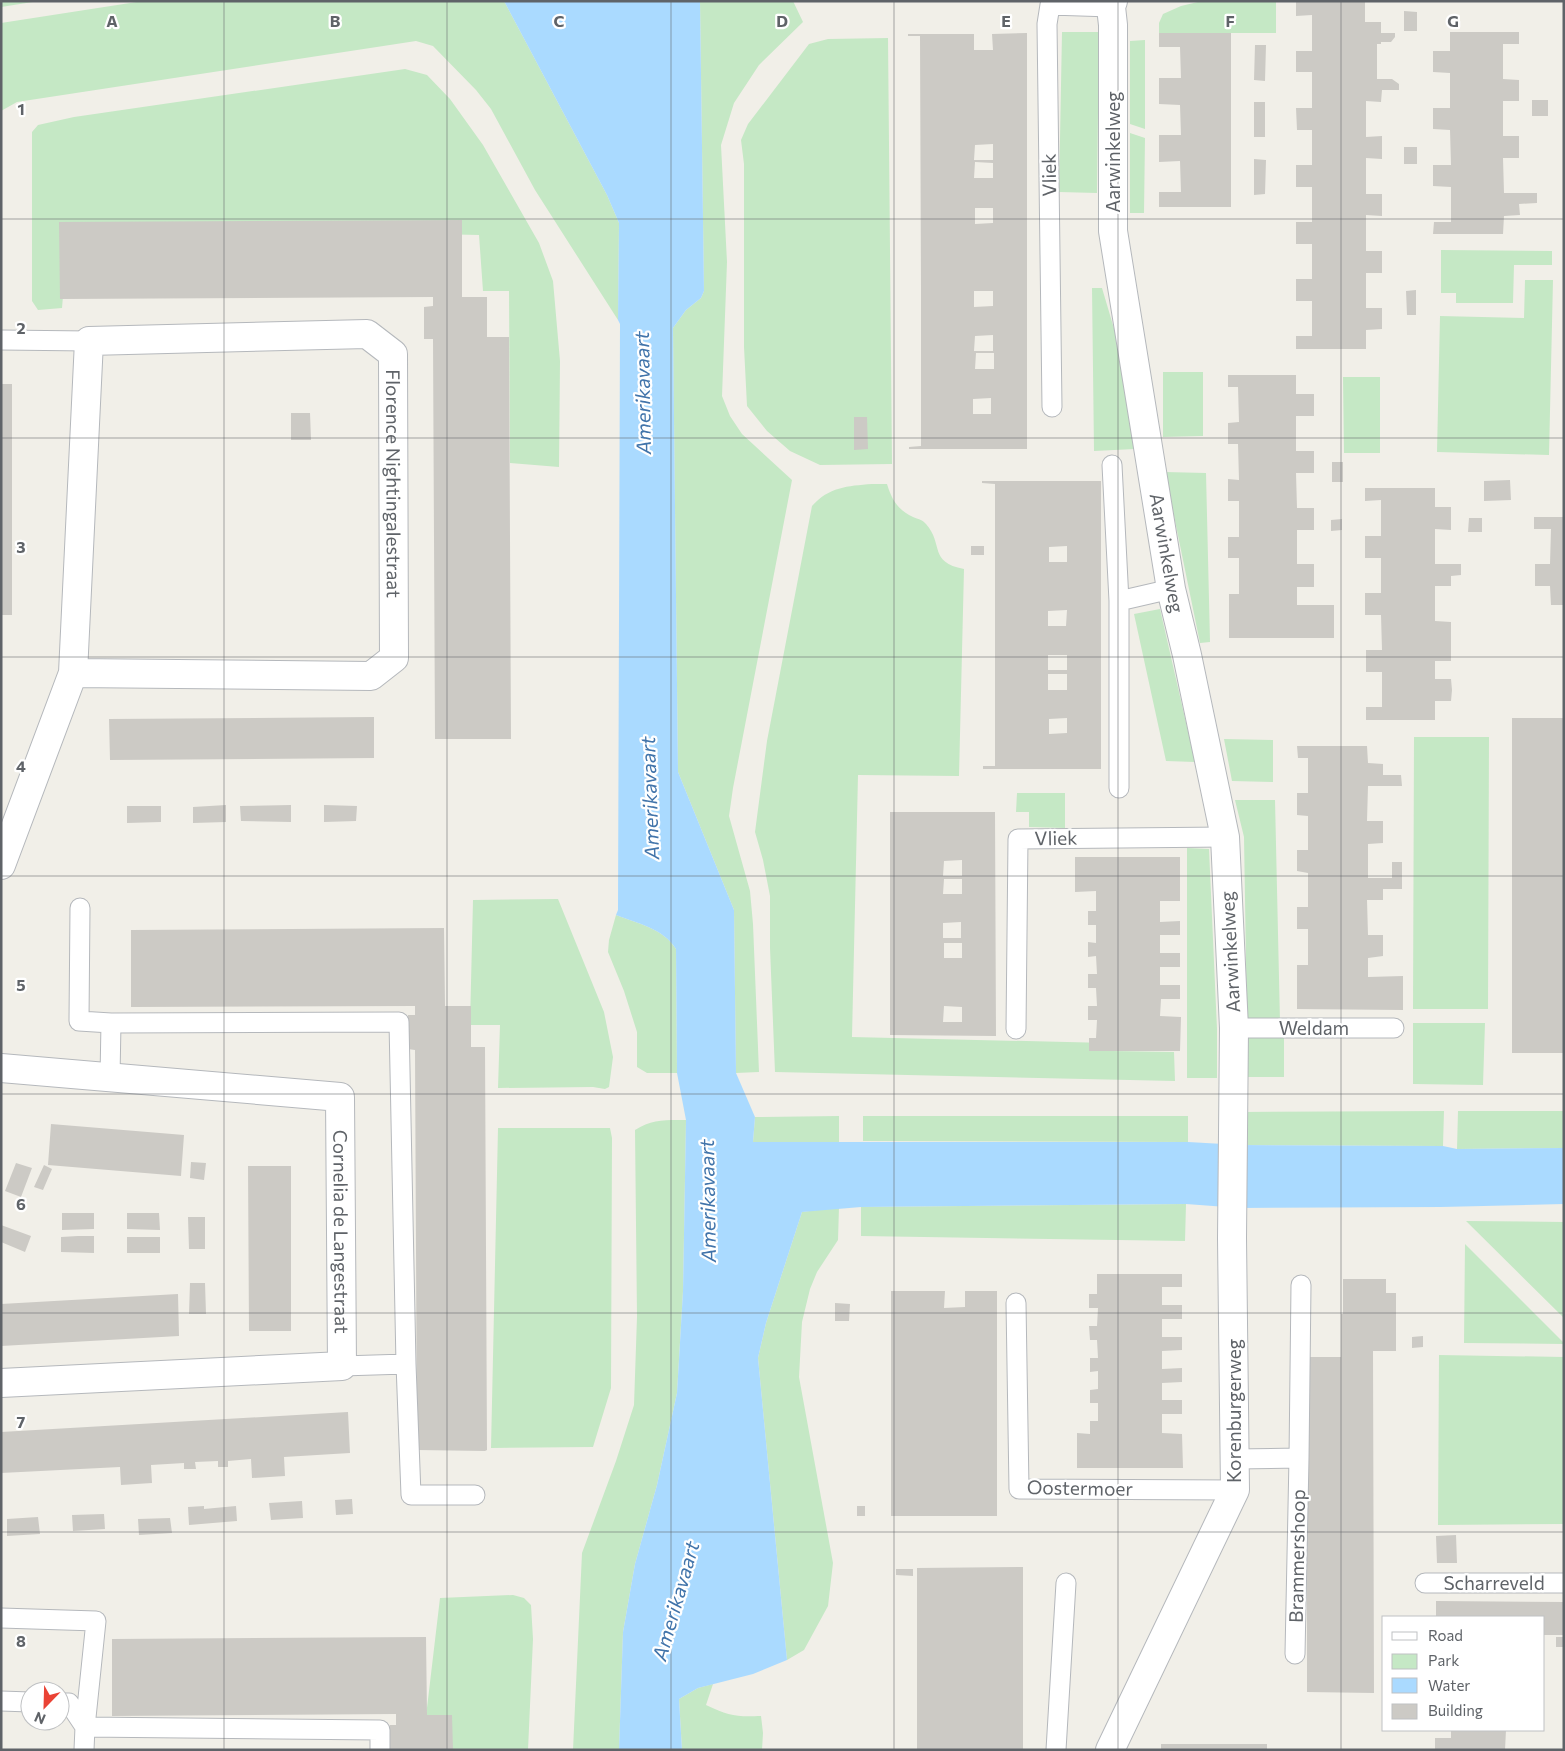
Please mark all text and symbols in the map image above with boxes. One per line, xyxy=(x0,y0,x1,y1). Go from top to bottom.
text: A xyxy=(106,11,118,30)
text: B xyxy=(330,11,341,30)
text: C xyxy=(554,11,565,30)
text: D xyxy=(776,11,788,30)
text: E xyxy=(1001,11,1011,30)
text: F xyxy=(1225,11,1235,30)
text: G xyxy=(1447,11,1459,30)
street label: Aarwinkelweg xyxy=(1101,91,1124,213)
text: 1 xyxy=(17,99,25,118)
street label: Vliek xyxy=(1037,153,1060,197)
text: 2 xyxy=(16,318,26,337)
water label: Amerikavaart xyxy=(629,331,655,456)
street label: Florence Nightingalestraat xyxy=(382,369,406,598)
street label: Aarwinkelweg xyxy=(1146,491,1189,615)
text: 3 xyxy=(16,537,26,556)
water label: Amerikavaart xyxy=(635,735,663,861)
text: 4 xyxy=(16,756,26,775)
street label: Vliek xyxy=(1034,826,1078,849)
street label: Aarwinkelweg xyxy=(1215,891,1244,1013)
text: 5 xyxy=(16,975,26,994)
street label: Weldam xyxy=(1279,1016,1349,1039)
street label: Cornelia de Langestraat xyxy=(329,1130,354,1334)
water label: Amerikavaart xyxy=(694,1139,720,1264)
text: 6 xyxy=(16,1194,26,1213)
street label: Korenburgerweg xyxy=(1222,1339,1245,1483)
text: 7 xyxy=(17,1412,26,1431)
street label: Oostermoer xyxy=(1027,1475,1134,1500)
street label: Brammershoop xyxy=(1284,1489,1309,1623)
water label: Amerikavaart xyxy=(646,1538,704,1664)
street label: Scharreveld xyxy=(1443,1571,1545,1594)
legend xyxy=(1382,1616,1545,1731)
text: Road xyxy=(1428,1626,1463,1644)
text: 8 xyxy=(16,1631,26,1650)
text: Park xyxy=(1428,1651,1459,1669)
text: Water xyxy=(1428,1676,1470,1694)
north arrow xyxy=(20,1681,70,1731)
text: Building xyxy=(1428,1701,1483,1719)
text: N xyxy=(32,1709,48,1728)

